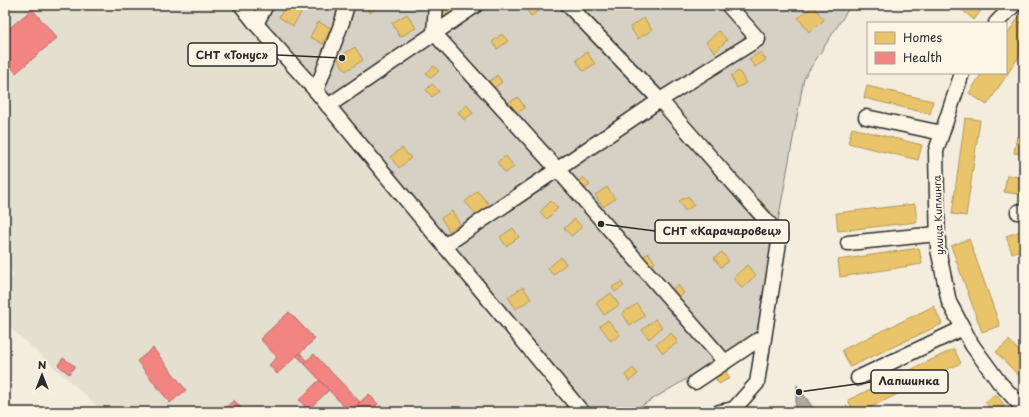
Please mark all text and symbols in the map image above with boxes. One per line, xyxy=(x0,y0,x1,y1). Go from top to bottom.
legend xyxy=(867,22,1007,74)
text: Homes xyxy=(903,28,942,46)
callout: СНТ «Тонус» xyxy=(188,43,277,66)
text: СНТ «Тонус» xyxy=(196,46,269,63)
text: Health xyxy=(903,48,942,66)
street label: улица Киплинга xyxy=(929,174,946,255)
callout: СНТ «Карачаровец» xyxy=(655,220,789,243)
text: СНТ «Карачаровец» xyxy=(663,222,782,239)
north arrow xyxy=(22,355,62,395)
text: N xyxy=(38,356,47,373)
callout: Лапшинка xyxy=(871,370,948,393)
text: Лапшинка xyxy=(878,372,940,389)

